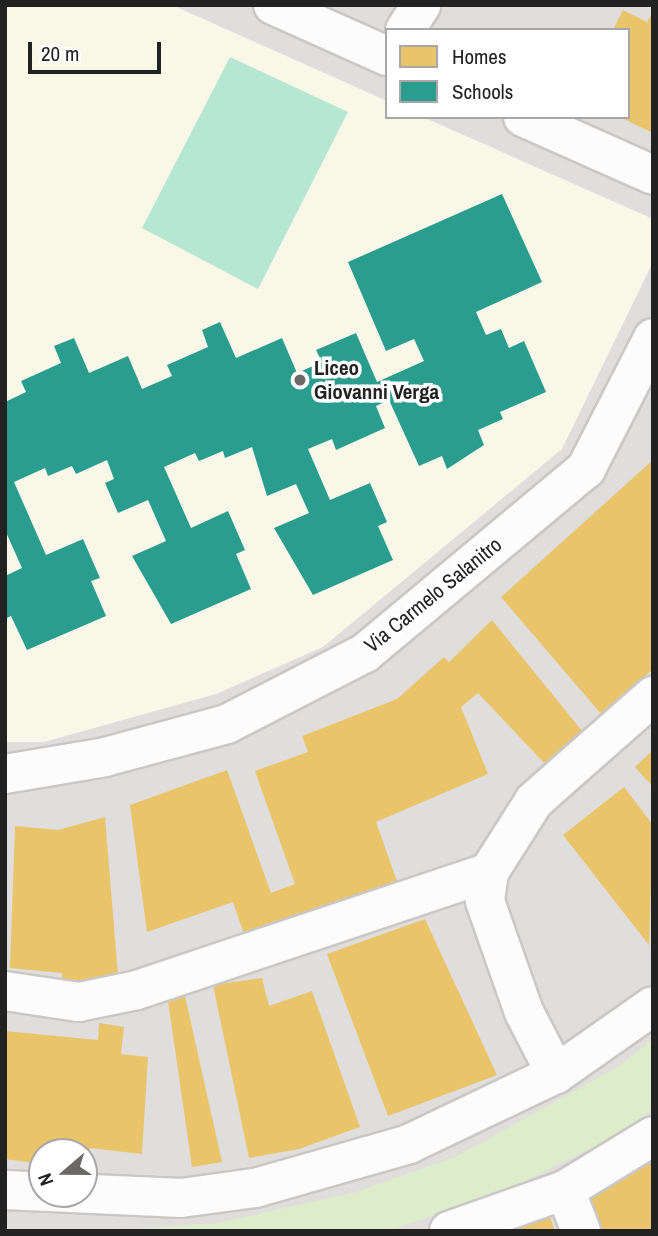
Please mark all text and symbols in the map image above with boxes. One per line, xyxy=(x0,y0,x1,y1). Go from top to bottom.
scale bar xyxy=(32,28,164,72)
legend xyxy=(385,28,630,119)
text: 20 m xyxy=(41,39,79,68)
text: Homes xyxy=(452,42,507,71)
text: Schools xyxy=(452,77,513,106)
place label: Liceo Giovanni Verga xyxy=(314,355,439,405)
marker: Liceo Giovanni Verga xyxy=(292,372,308,388)
street label: Via Carmelo Salanitro xyxy=(359,532,507,658)
north arrow xyxy=(28,1138,98,1208)
text: N xyxy=(31,1170,59,1189)

